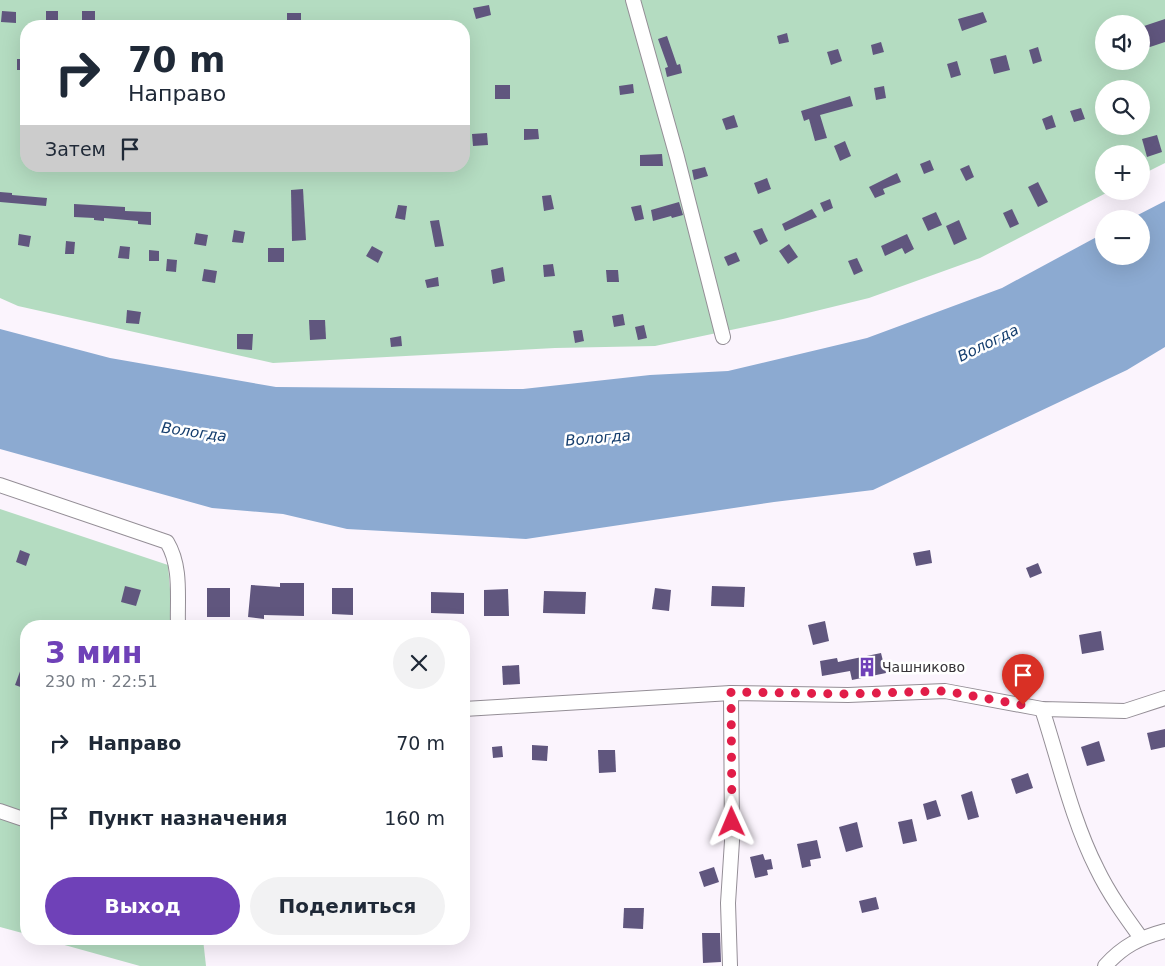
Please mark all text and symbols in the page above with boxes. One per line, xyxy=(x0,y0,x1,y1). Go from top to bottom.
map controls xyxy=(1095,15,1150,265)
button: sound xyxy=(1095,15,1150,70)
icon: right xyxy=(45,40,110,105)
text: 70 m xyxy=(128,40,225,80)
button: search xyxy=(1095,80,1150,135)
text: Направо xyxy=(128,81,226,106)
icon: arrive xyxy=(116,135,144,163)
text: Затем xyxy=(45,138,106,160)
button: + xyxy=(1095,145,1150,200)
button: − xyxy=(1095,210,1150,265)
water label: Вологда xyxy=(955,321,1021,365)
water label: Вологда xyxy=(160,419,228,445)
water label: Вологда xyxy=(564,426,632,450)
text: 3 мин xyxy=(45,635,143,670)
button: close xyxy=(393,637,445,689)
pin xyxy=(1002,654,1044,705)
building icon: Чашниково xyxy=(856,656,878,678)
place label: Чашниково xyxy=(882,659,965,675)
icon: arrive xyxy=(1009,661,1037,689)
text: 230 m · 22:51 xyxy=(45,672,158,691)
icon: right xyxy=(45,729,73,757)
text: Направо xyxy=(88,732,181,754)
text: 70 m xyxy=(396,732,445,754)
position arrow xyxy=(705,795,757,847)
icon: arrive xyxy=(45,804,73,832)
text: Пункт назначения xyxy=(88,807,287,829)
text: 160 m xyxy=(384,807,445,829)
button: Выход xyxy=(45,877,240,935)
button: Поделиться xyxy=(250,877,445,935)

